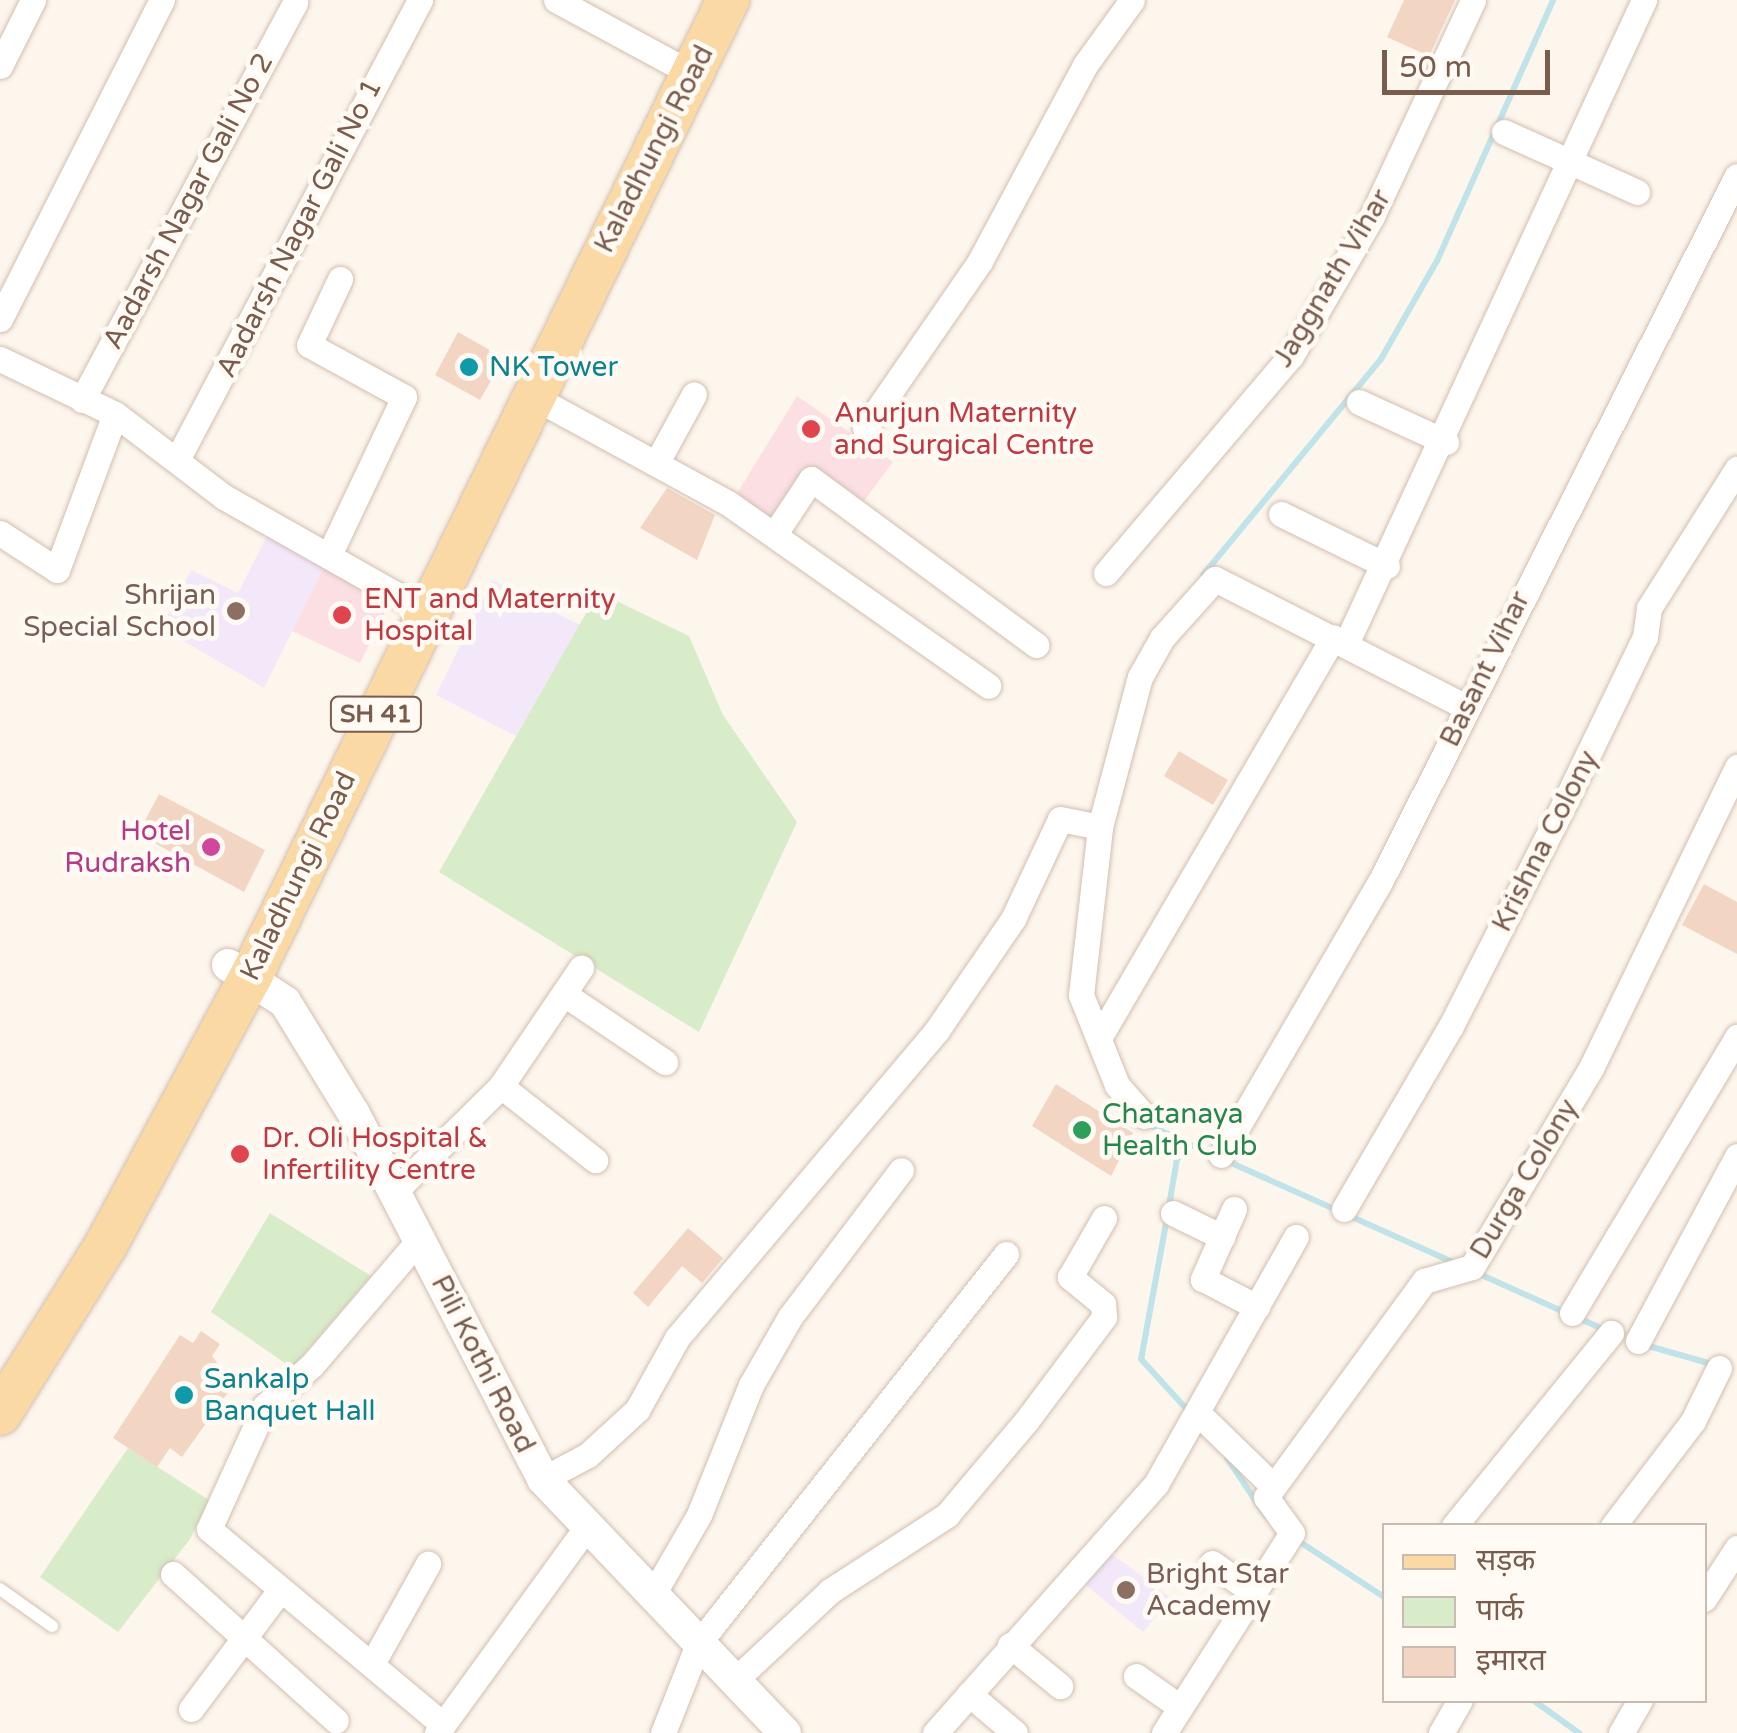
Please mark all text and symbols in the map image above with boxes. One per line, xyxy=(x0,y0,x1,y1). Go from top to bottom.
scale bar xyxy=(1387,30,1554,92)
street label: Kaladhungi Road xyxy=(587,40,721,258)
street label: Aadarsh Nagar Gali No 2 xyxy=(96,47,280,355)
text: 50 m xyxy=(1399,49,1472,86)
street label: Aadarsh Nagar Gali No 1 xyxy=(209,73,389,383)
street label: Jaggnath Vihar xyxy=(1266,183,1398,373)
place label: NK Tower xyxy=(489,350,618,384)
marker: NK Tower xyxy=(458,356,480,378)
place label: Anurjun Maternity and Surgical Centre xyxy=(834,396,1094,462)
marker: Anurjun Maternity and Surgical Centre xyxy=(798,416,824,442)
place label: Shrijan Special School xyxy=(23,578,216,644)
place label: ENT and Maternity Hospital xyxy=(364,582,616,648)
street label: Basant Vihar xyxy=(1433,586,1537,752)
marker: Shrijan Special School xyxy=(225,600,247,622)
marker: ENT and Maternity Hospital xyxy=(329,602,355,628)
road number: SH 41 xyxy=(328,694,424,734)
street label: Krishna Colony xyxy=(1485,745,1605,937)
street label: Kaladhungi Road xyxy=(233,766,363,986)
place label: Hotel Rudraksh xyxy=(64,814,191,880)
marker: Hotel Rudraksh xyxy=(200,836,222,858)
street label: Durga Colony xyxy=(1463,1093,1585,1265)
place label: Chatanaya Health Club xyxy=(1102,1097,1257,1163)
marker: Chatanaya Health Club xyxy=(1071,1119,1093,1141)
place label: Dr. Oli Hospital & Infertility Centre xyxy=(262,1121,488,1187)
marker: Dr. Oli Hospital & Infertility Centre xyxy=(227,1141,253,1167)
street label: Pili Kothi Road xyxy=(424,1270,542,1458)
place label: Sankalp Banquet Hall xyxy=(204,1362,376,1428)
marker: Sankalp Banquet Hall xyxy=(173,1384,195,1406)
legend xyxy=(1382,1523,1707,1703)
text: सड़क xyxy=(1476,1542,1535,1579)
place label: Bright Star Academy xyxy=(1146,1557,1289,1623)
marker: Bright Star Academy xyxy=(1115,1579,1137,1601)
text: पार्क xyxy=(1476,1592,1524,1629)
text: इमारत xyxy=(1476,1642,1546,1679)

